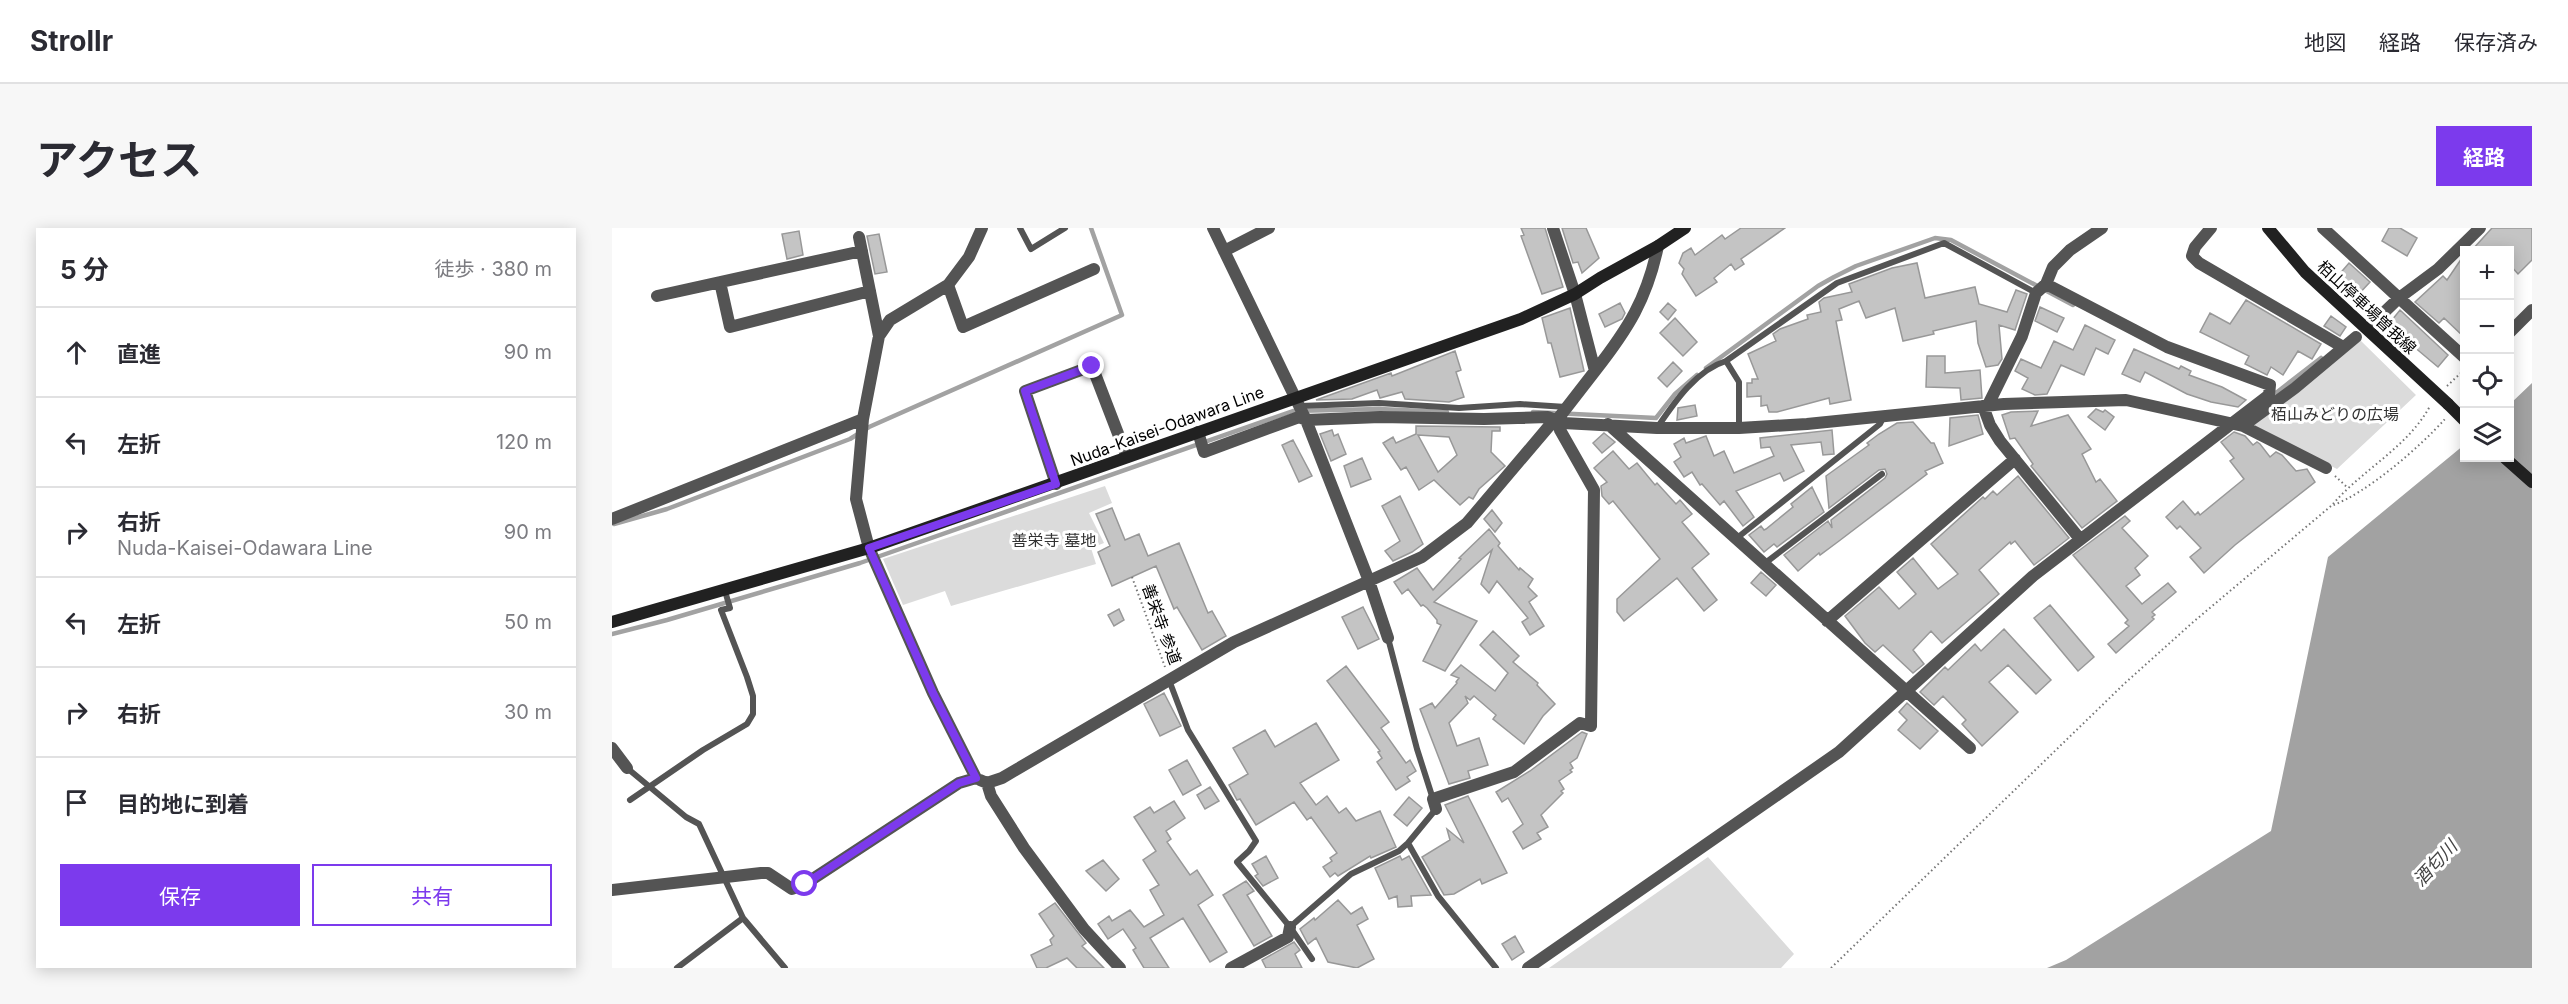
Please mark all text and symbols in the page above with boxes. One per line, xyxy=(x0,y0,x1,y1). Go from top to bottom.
text: Strollr xyxy=(30,24,113,58)
text: 地図 xyxy=(2304,30,2346,55)
text: 経路 xyxy=(2379,30,2421,55)
text: 保存済み xyxy=(2454,30,2538,55)
button: 経路 xyxy=(2436,126,2532,186)
text: アクセス xyxy=(36,134,202,185)
map controls xyxy=(2460,246,2514,462)
button: + xyxy=(2460,246,2514,300)
text: 5 分 xyxy=(60,254,109,285)
street label: 栢山停車場曽我線 xyxy=(2313,256,2421,358)
text: 徒歩 · 380 m xyxy=(435,257,552,281)
button: − xyxy=(2460,300,2514,354)
icon: ahead xyxy=(60,336,93,369)
text: 90 m xyxy=(504,340,552,364)
text: 直進 xyxy=(117,341,161,367)
route end xyxy=(1078,352,1104,378)
button: locate xyxy=(2460,354,2514,408)
street label: Nuda-Kaisei-Odawara Line xyxy=(1067,382,1267,470)
park label: 栢山みどりの広場 xyxy=(2271,404,2399,424)
button: layers xyxy=(2460,408,2514,462)
icon: left xyxy=(60,426,93,459)
text: 120 m xyxy=(496,430,552,454)
text: 左折 xyxy=(117,431,161,457)
text: 右折 xyxy=(117,509,161,535)
icon: right xyxy=(60,516,93,549)
text: 90 m xyxy=(504,520,552,544)
park label: 善栄寺 墓地 xyxy=(1012,530,1096,550)
text: Nuda-Kaisei-Odawara Line xyxy=(117,536,373,560)
street label: 善栄寺 参道 xyxy=(1138,581,1186,667)
icon: left xyxy=(60,606,93,639)
text: 50 m xyxy=(504,610,552,634)
text: 左折 xyxy=(117,611,161,637)
icon: right xyxy=(60,696,93,729)
text: 30 m xyxy=(504,700,552,724)
text: 右折 xyxy=(117,701,161,727)
icon: arrive xyxy=(60,786,93,819)
text: 目的地に到着 xyxy=(117,791,249,817)
water label: 酒匂川 xyxy=(2409,835,2462,890)
button: 保存 xyxy=(60,864,300,926)
button: 共有 xyxy=(312,864,552,926)
route start xyxy=(791,870,817,896)

